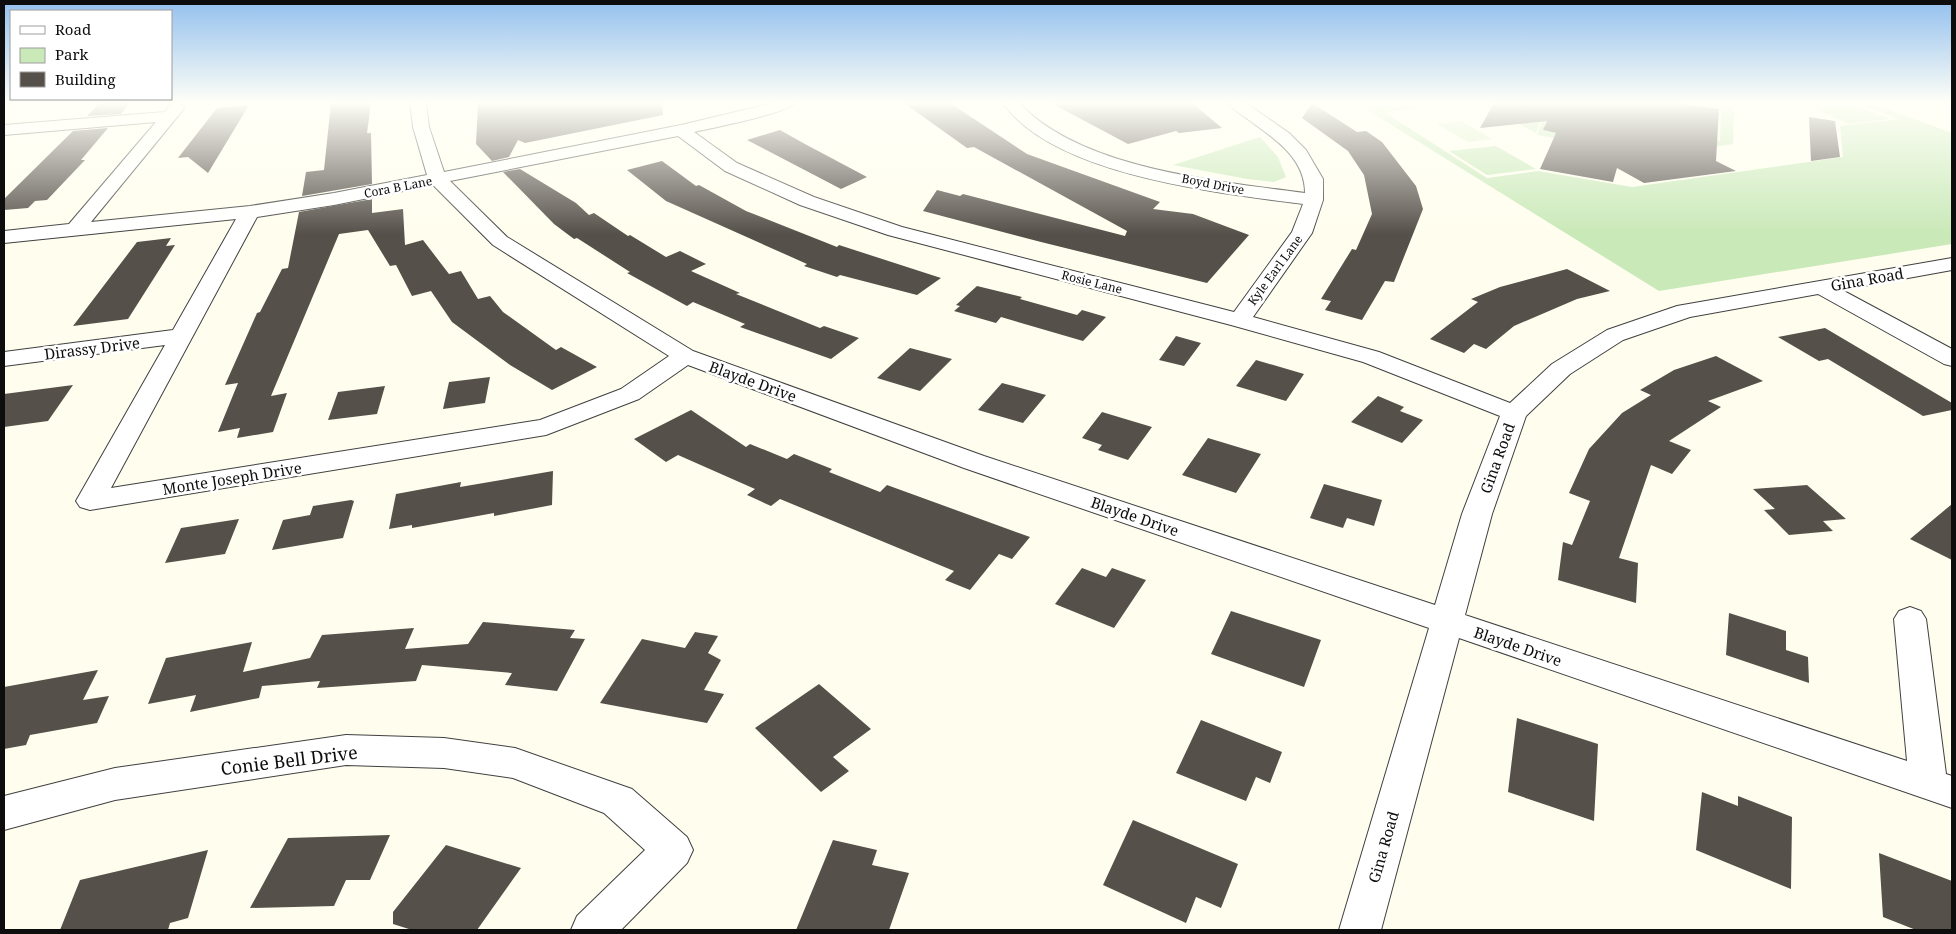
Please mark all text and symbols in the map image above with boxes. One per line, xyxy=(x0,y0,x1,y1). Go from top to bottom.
legend xyxy=(10,10,172,100)
text: Road xyxy=(55,19,91,39)
text: Park xyxy=(55,44,89,64)
text: Building xyxy=(55,69,116,89)
street label: Boyd Drive xyxy=(1180,170,1246,198)
street label: Cora B Lane xyxy=(363,172,433,202)
street label: Kyle Earl Lane xyxy=(1244,231,1306,309)
street label: Gina Road xyxy=(1829,263,1905,295)
street label: Rosie Lane xyxy=(1060,266,1124,298)
street label: Dirassy Drive xyxy=(43,332,141,364)
street label: Blayde Drive xyxy=(706,356,800,406)
street label: Gina Road xyxy=(1475,420,1519,496)
street label: Monte Joseph Drive xyxy=(161,457,303,499)
street label: Blayde Drive xyxy=(1088,492,1182,540)
street label: Blayde Drive xyxy=(1471,622,1565,670)
street label: Conie Bell Drive xyxy=(219,740,359,780)
street label: Gina Road xyxy=(1363,809,1403,885)

